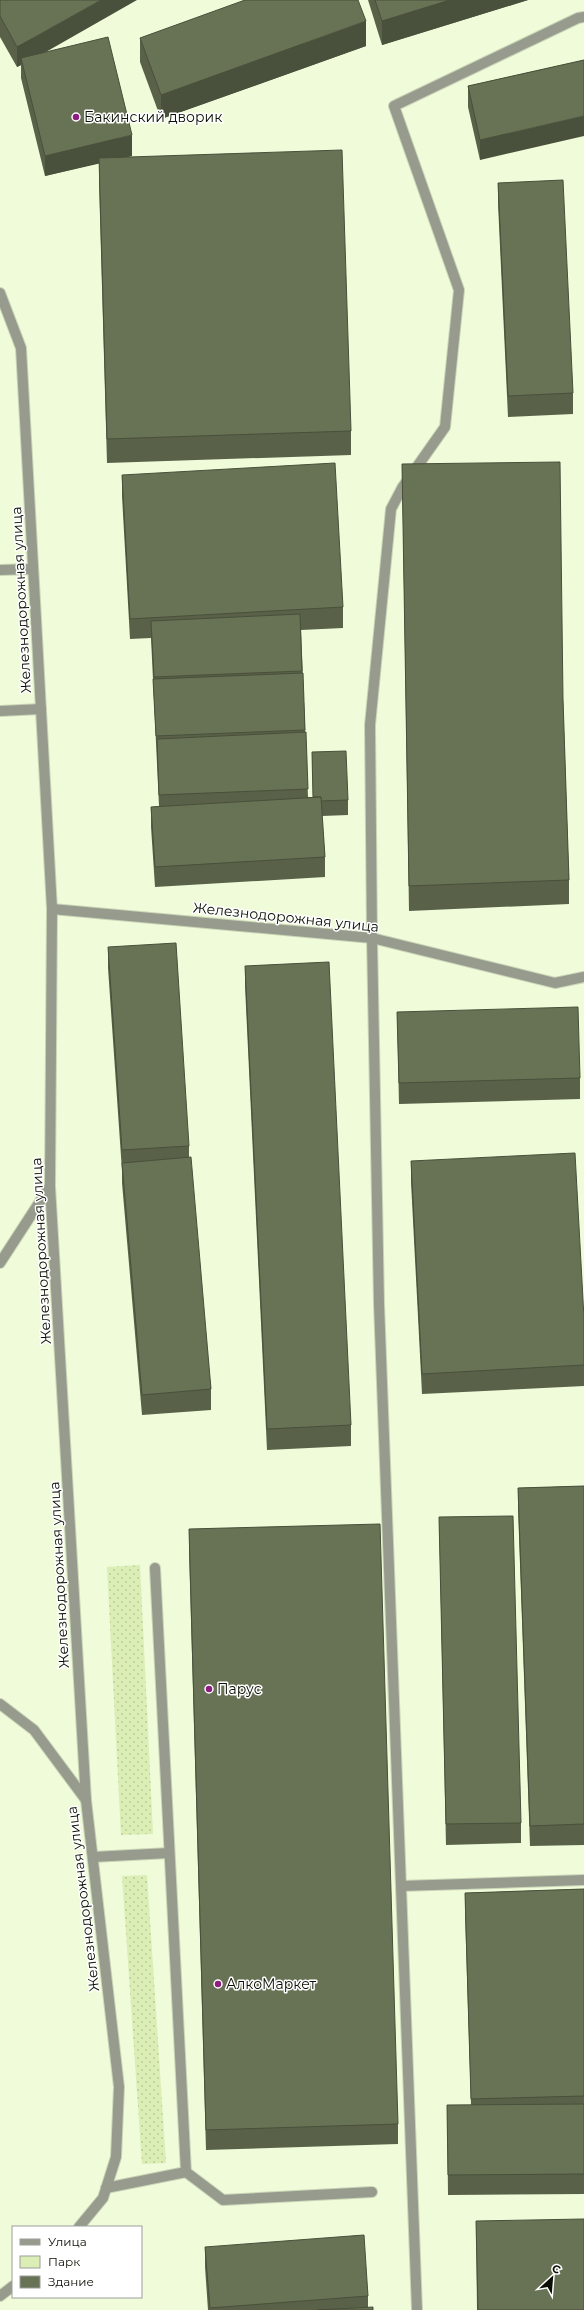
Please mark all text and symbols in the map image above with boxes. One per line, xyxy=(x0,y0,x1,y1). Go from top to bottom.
place label: Бакинский дворик xyxy=(84,108,222,126)
marker: Бакинский дворик xyxy=(71,112,81,122)
street label: Железнодорожная улица xyxy=(7,506,35,694)
street label: Железнодорожная улица xyxy=(192,898,380,936)
street label: Железнодорожная улица xyxy=(27,1157,55,1345)
street label: Железнодорожная улица xyxy=(45,1481,73,1669)
place label: Парус xyxy=(217,1680,262,1698)
marker: Парус xyxy=(204,1684,214,1694)
street label: Железнодорожная улица xyxy=(63,1805,103,1993)
place label: АлкоМаркет xyxy=(226,1975,317,1993)
marker: АлкоМаркет xyxy=(213,1979,223,1989)
legend xyxy=(12,2226,142,2298)
text: Улица xyxy=(48,2234,87,2249)
text: Парк xyxy=(48,2254,80,2269)
north arrow xyxy=(532,2258,572,2298)
text: С xyxy=(550,2261,563,2277)
text: Здание xyxy=(48,2274,94,2289)

